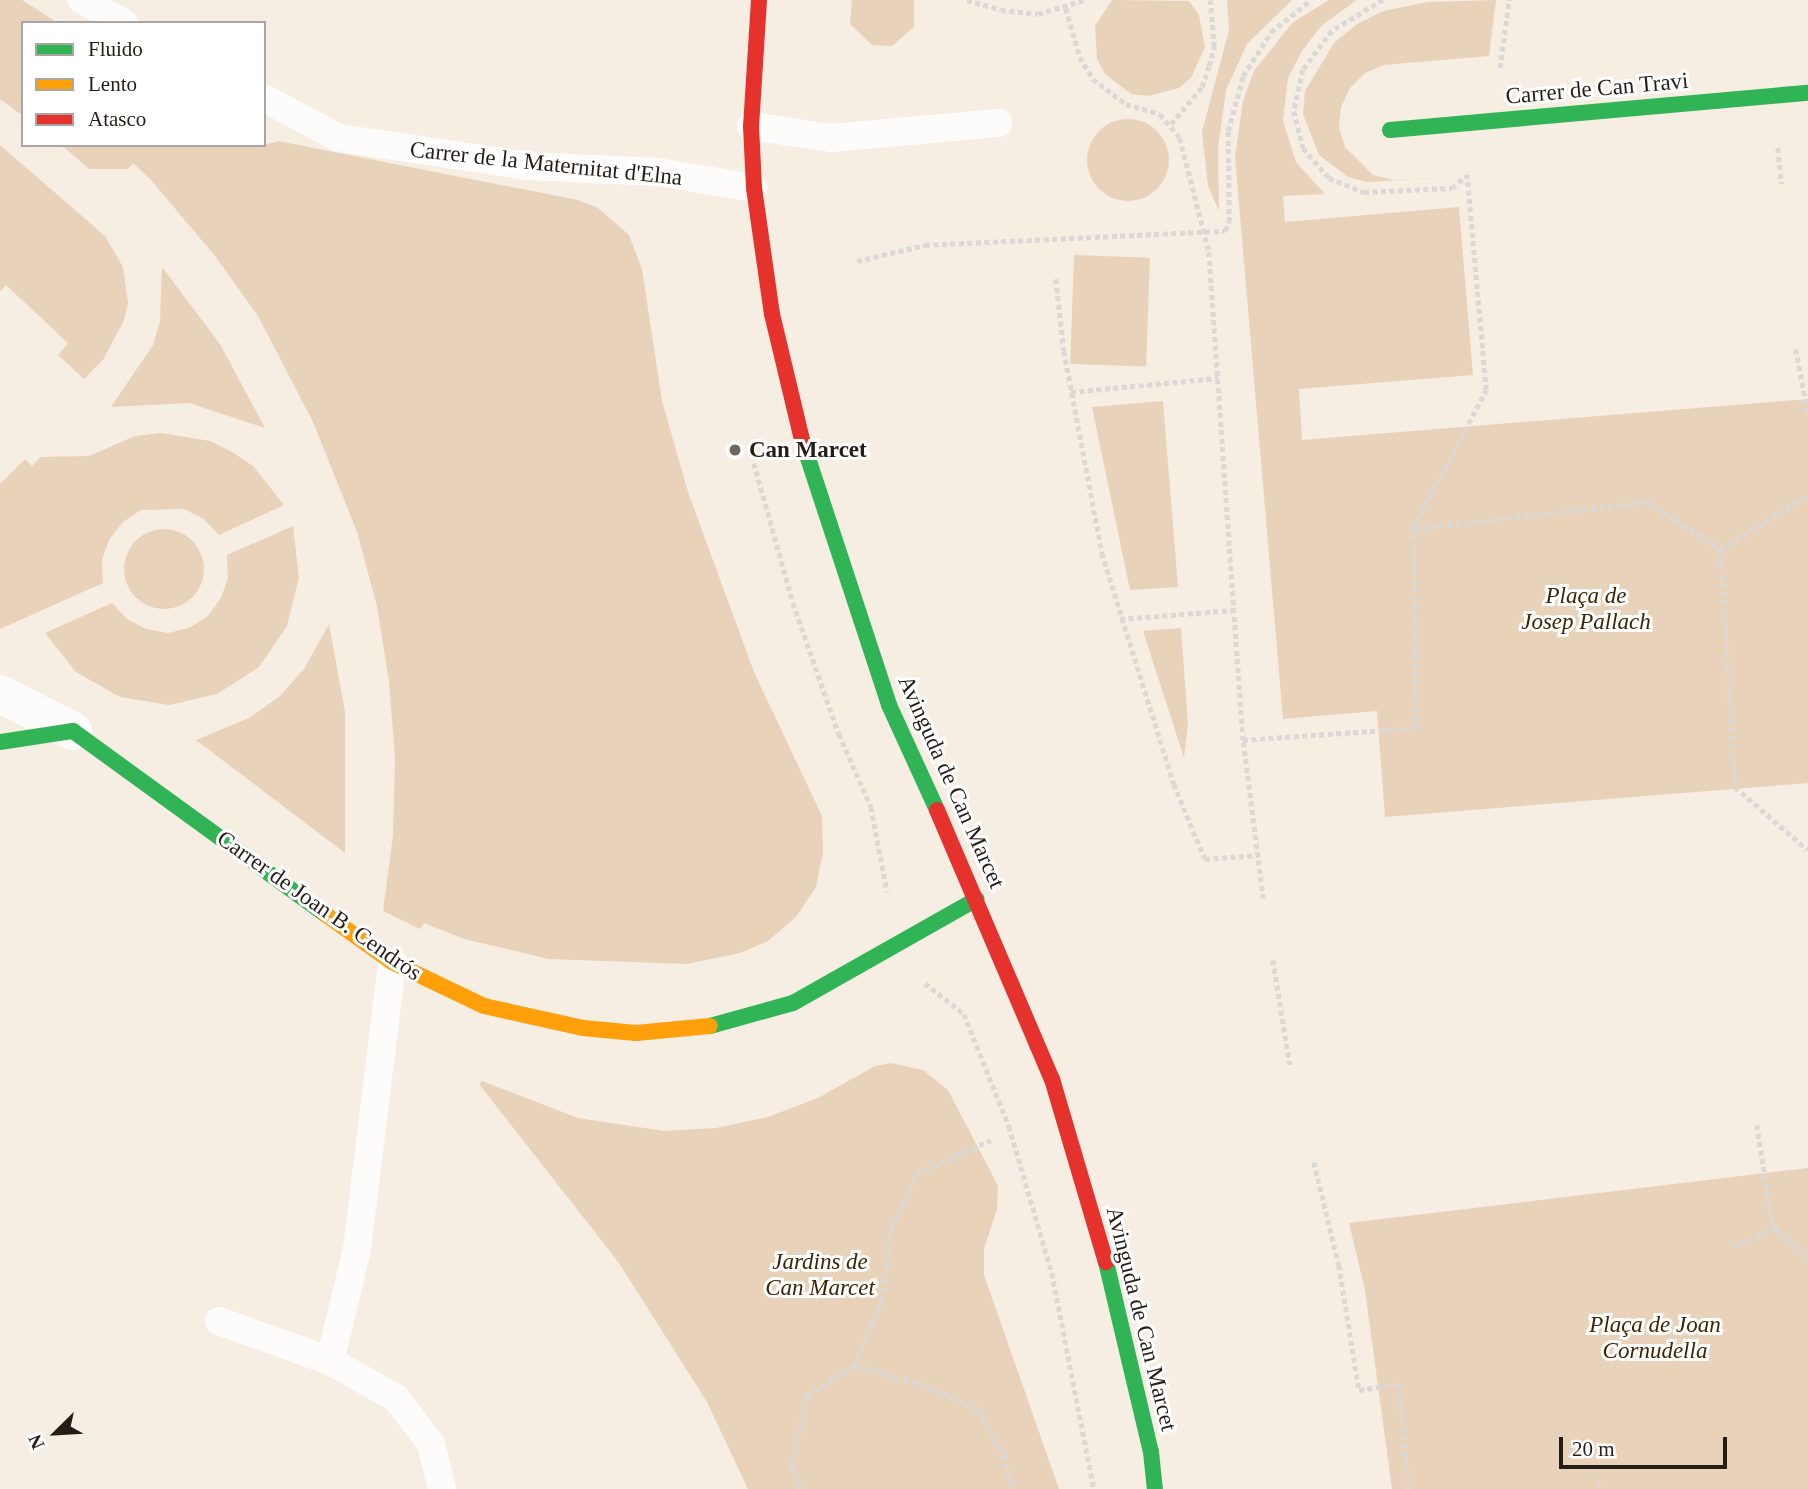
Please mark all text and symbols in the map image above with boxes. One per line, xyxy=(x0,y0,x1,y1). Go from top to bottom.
legend xyxy=(21,21,266,147)
text: Fluido xyxy=(88,37,143,61)
street label: Carrer de Can Travi xyxy=(1504,67,1690,111)
text: Lento xyxy=(88,72,137,96)
text: Atasco xyxy=(88,107,146,131)
street label: Carrer de la Maternitat d'Elna xyxy=(408,136,684,192)
place label: Can Marcet xyxy=(749,436,867,464)
marker: Can Marcet xyxy=(727,442,743,458)
park label: Plaça de Josep Pallach xyxy=(1521,582,1651,636)
street label: Avinguda de Can Marcet xyxy=(892,671,1010,893)
street label: Carrer de Joan B. Cendrós xyxy=(211,825,427,987)
street label: Avinguda de Can Marcet xyxy=(1100,1204,1182,1434)
park label: Jardins de Can Marcet xyxy=(765,1248,875,1302)
park label: Plaça de Joan Cornudella xyxy=(1589,1311,1721,1365)
north arrow xyxy=(21,1398,91,1468)
scale bar xyxy=(1563,1422,1731,1466)
text: N xyxy=(24,1431,49,1452)
text: 20 m xyxy=(1572,1437,1615,1461)

